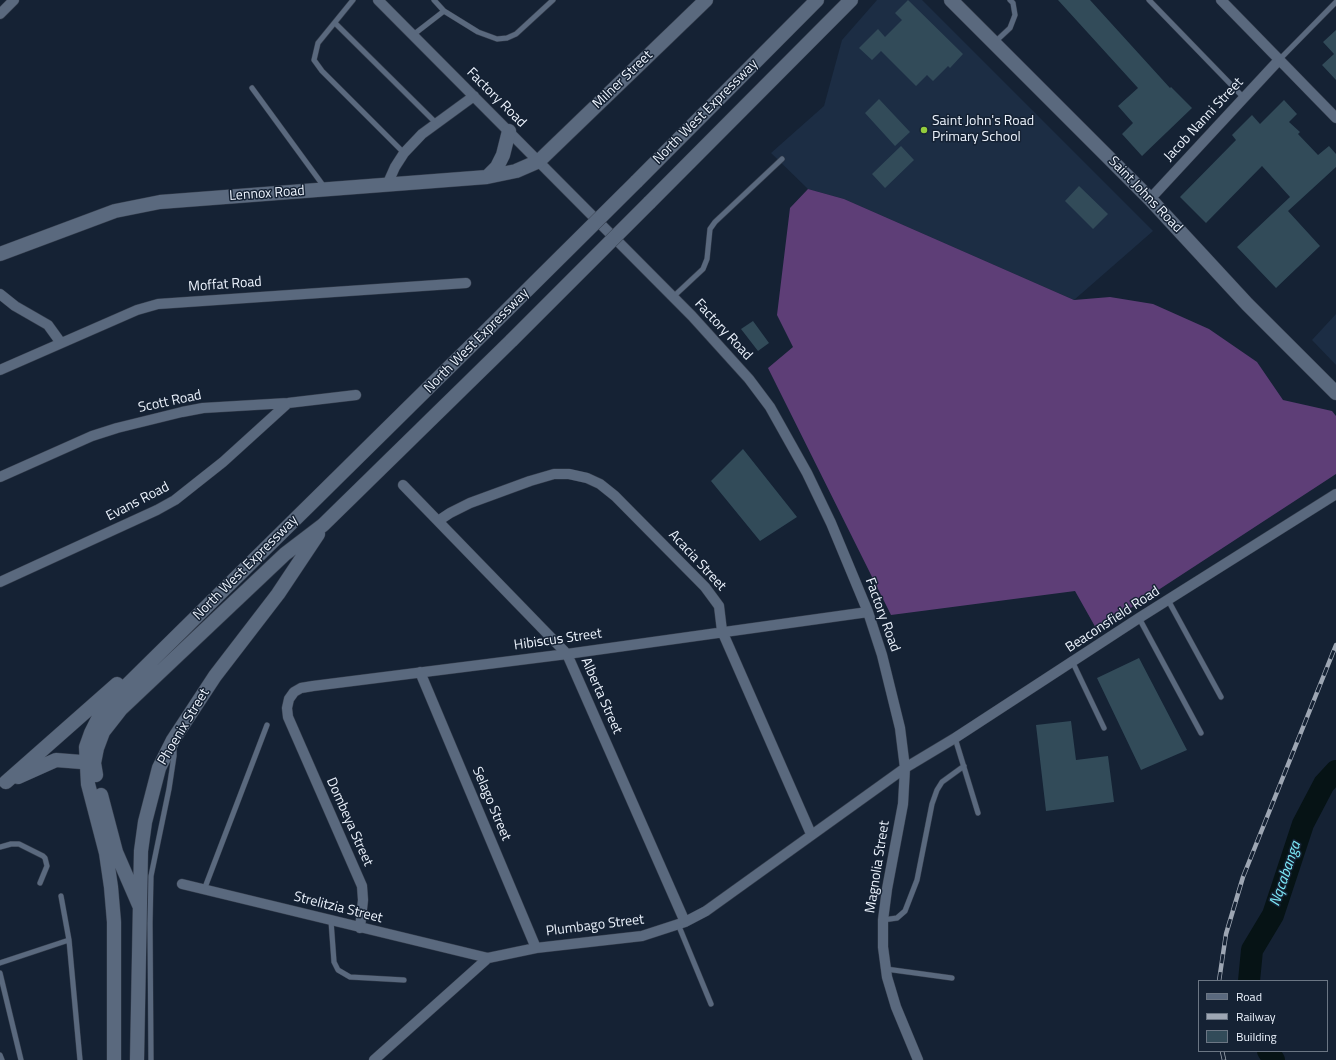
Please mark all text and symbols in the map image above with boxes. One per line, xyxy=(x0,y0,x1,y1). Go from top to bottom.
street label: Milner Street xyxy=(590,47,656,113)
street label: North West Expressway xyxy=(650,56,762,168)
street label: Factory Road xyxy=(463,65,529,131)
street label: Jacob Nanni Street xyxy=(1161,75,1247,165)
place label: Saint John's Road Primary School xyxy=(932,114,1034,146)
marker: Saint John's Road Primary School xyxy=(919,125,929,135)
street label: Saint Johns Road xyxy=(1104,153,1186,237)
street label: Lennox Road xyxy=(229,183,305,205)
street label: Moffat Road xyxy=(188,274,262,296)
street label: North West Expressway xyxy=(421,285,533,397)
street label: Factory Road xyxy=(690,296,756,364)
street label: Scott Road xyxy=(137,387,203,417)
street label: Evans Road xyxy=(104,479,172,525)
street label: North West Expressway xyxy=(190,512,302,624)
street label: Acacia Street xyxy=(665,527,729,595)
street label: Factory Road xyxy=(861,576,903,654)
street label: Beaconsfield Road xyxy=(1063,583,1163,657)
street label: Hibiscus Street xyxy=(513,626,603,654)
street label: Alberta Street xyxy=(577,655,625,737)
street label: Phoenix Street xyxy=(155,686,213,768)
street label: Selago Street xyxy=(468,765,514,843)
street label: Dombeya Street xyxy=(322,775,376,869)
street label: Magnolia Street xyxy=(862,820,894,914)
water label: Nqcabanga xyxy=(1267,839,1305,909)
street label: Strelitzia Street xyxy=(292,889,384,927)
street label: Plumbago Street xyxy=(545,912,645,940)
legend xyxy=(1198,980,1328,1052)
text: Road xyxy=(1236,987,1262,1006)
text: Railway xyxy=(1236,1007,1276,1026)
text: Building xyxy=(1236,1027,1277,1046)

